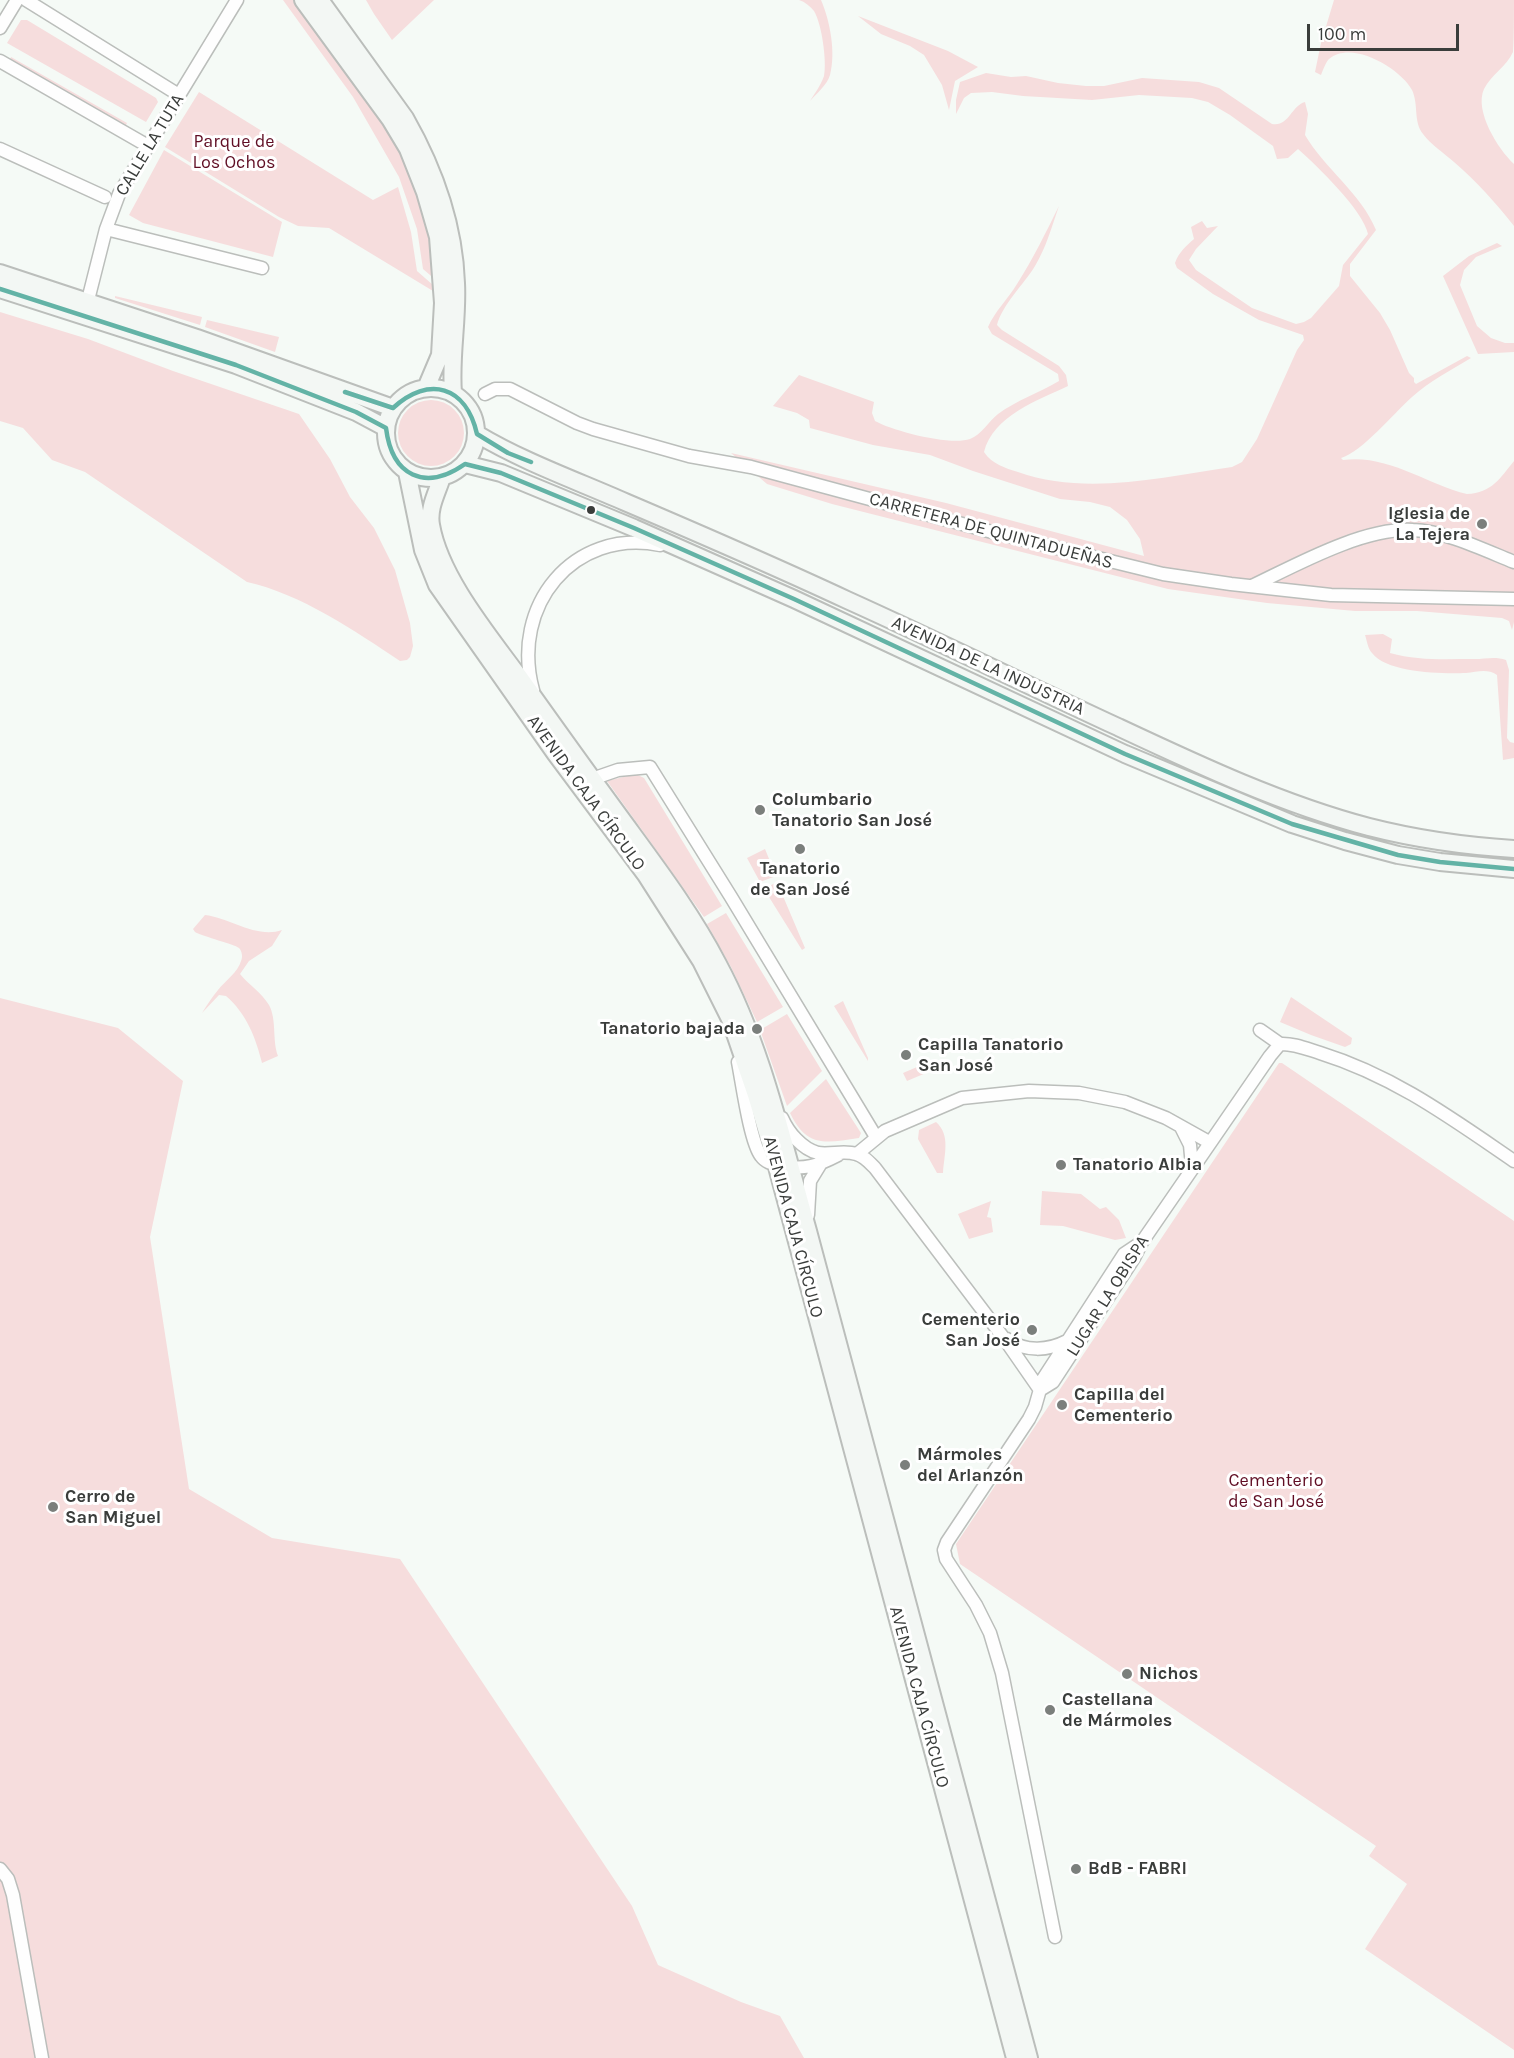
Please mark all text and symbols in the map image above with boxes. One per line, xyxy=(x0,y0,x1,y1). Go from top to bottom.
scale bar xyxy=(1310,12,1462,50)
text: 100 m xyxy=(1318,23,1366,45)
street label: CALLE LA TUTA xyxy=(111,90,189,200)
park label: Parque de Los Ochos xyxy=(192,131,276,174)
street label: CARRETERA DE QUINTADUEÑAS xyxy=(867,488,1115,574)
place label: Iglesia de La Tejera xyxy=(1388,503,1470,546)
unlabelled marker xyxy=(585,504,597,516)
marker: Iglesia de La Tejera xyxy=(1475,517,1489,531)
street label: AVENIDA DE LA INDUSTRIA xyxy=(888,612,1088,720)
street label: AVENIDA CAJA CÍRCULO xyxy=(522,711,650,875)
place label: Columbario Tanatorio San José xyxy=(772,789,932,832)
marker: Columbario Tanatorio San José xyxy=(753,803,767,817)
marker: Tanatorio de San José xyxy=(793,842,807,856)
place label: Tanatorio de San José xyxy=(750,858,850,900)
place label: Tanatorio bajada xyxy=(600,1018,745,1040)
marker: Tanatorio bajada xyxy=(750,1022,764,1036)
place label: Capilla Tanatorio San José xyxy=(918,1034,1063,1076)
marker: Capilla Tanatorio San José xyxy=(899,1048,913,1062)
street label: AVENIDA CAJA CÍRCULO xyxy=(758,1134,828,1320)
place label: Tanatorio Albia xyxy=(1073,1154,1202,1176)
marker: Tanatorio Albia xyxy=(1054,1158,1068,1172)
street label: LUGAR LA OBISPA xyxy=(1062,1231,1154,1361)
place label: Cementerio San José xyxy=(921,1309,1020,1352)
marker: Cementerio San José xyxy=(1025,1323,1039,1337)
place label: Capilla del Cementerio xyxy=(1074,1384,1173,1426)
marker: Capilla del Cementerio xyxy=(1055,1398,1069,1412)
place label: Mármoles del Arlanzón xyxy=(917,1444,1023,1486)
marker: Mármoles del Arlanzón xyxy=(898,1458,912,1472)
park label: Cementerio de San José xyxy=(1228,1470,1324,1512)
place label: Cerro de San Miguel xyxy=(65,1486,161,1528)
marker: Cerro de San Miguel xyxy=(46,1500,60,1514)
street label: AVENIDA CAJA CÍRCULO xyxy=(884,1604,954,1790)
place label: Nichos xyxy=(1139,1663,1198,1685)
marker: Nichos xyxy=(1120,1667,1134,1681)
place label: Castellana de Mármoles xyxy=(1062,1689,1172,1732)
marker: Castellana de Mármoles xyxy=(1043,1703,1057,1717)
place label: BdB - FABRI xyxy=(1088,1858,1187,1880)
marker: BdB - FABRI xyxy=(1069,1862,1083,1876)

